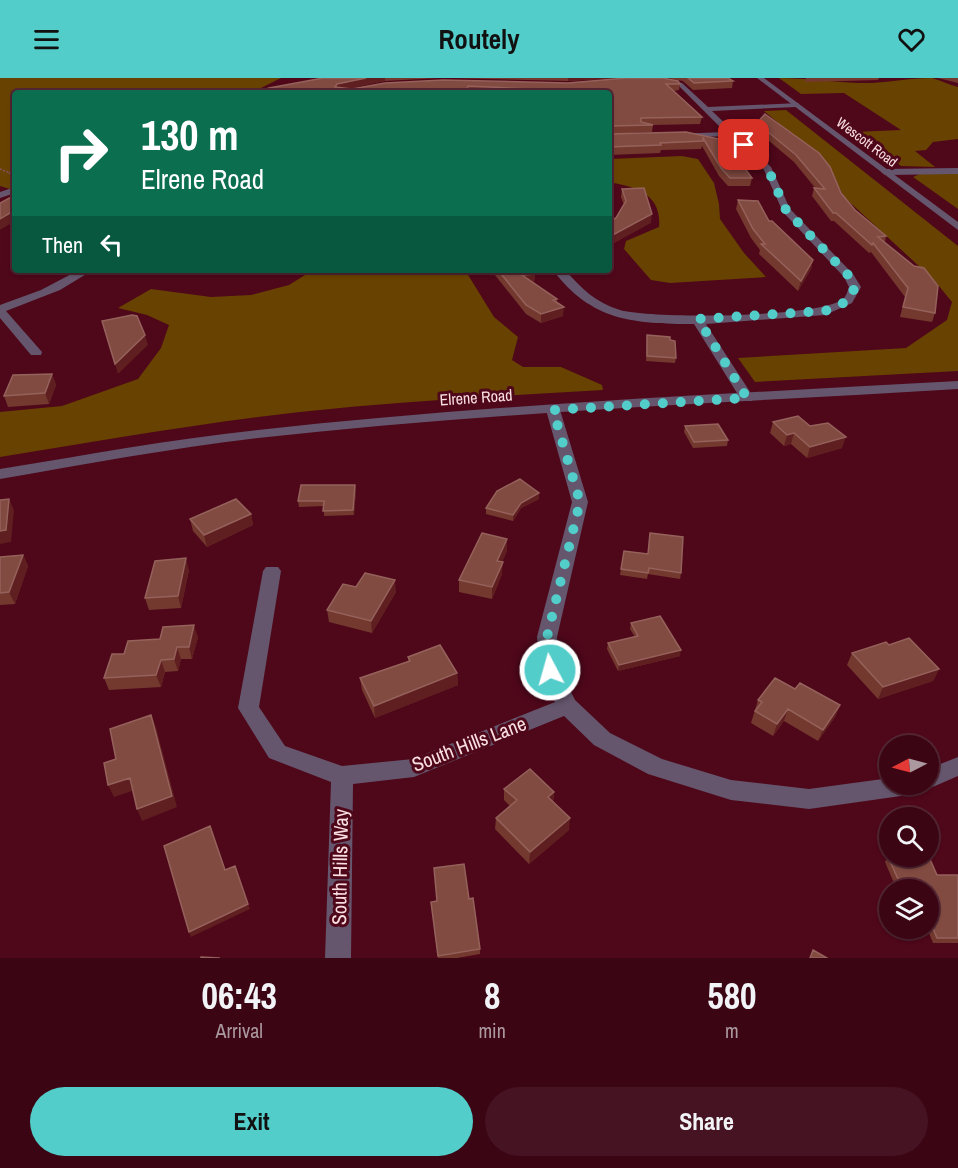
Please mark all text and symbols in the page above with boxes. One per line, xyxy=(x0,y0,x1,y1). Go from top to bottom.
text: Routely xyxy=(438,21,520,57)
icon: menu xyxy=(30,23,63,56)
icon: heart xyxy=(895,23,928,56)
text: 130 m xyxy=(141,107,239,163)
street label: Wescott Road xyxy=(833,113,901,171)
icon: right xyxy=(42,114,120,192)
pin xyxy=(718,119,769,170)
icon: arrive xyxy=(727,128,760,161)
text: Elrene Road xyxy=(141,161,264,197)
icon: left xyxy=(95,228,128,261)
text: Then xyxy=(42,230,83,260)
street label: Elrene Road xyxy=(439,383,513,411)
position arrow xyxy=(518,638,582,702)
street label: South Hills Lane xyxy=(408,709,530,778)
north arrow xyxy=(879,735,939,795)
map controls xyxy=(879,735,939,939)
button: search xyxy=(879,807,939,867)
street label: South Hills Way xyxy=(325,808,354,925)
button: layers xyxy=(879,879,939,939)
text: 06:43 xyxy=(201,972,277,1020)
text: 8 xyxy=(484,972,500,1020)
text: 580 xyxy=(707,972,757,1020)
text: Arrival xyxy=(216,1017,263,1044)
text: min xyxy=(478,1017,506,1044)
text: m xyxy=(725,1017,739,1044)
button: Exit xyxy=(30,1087,473,1156)
button: Share xyxy=(485,1087,928,1156)

